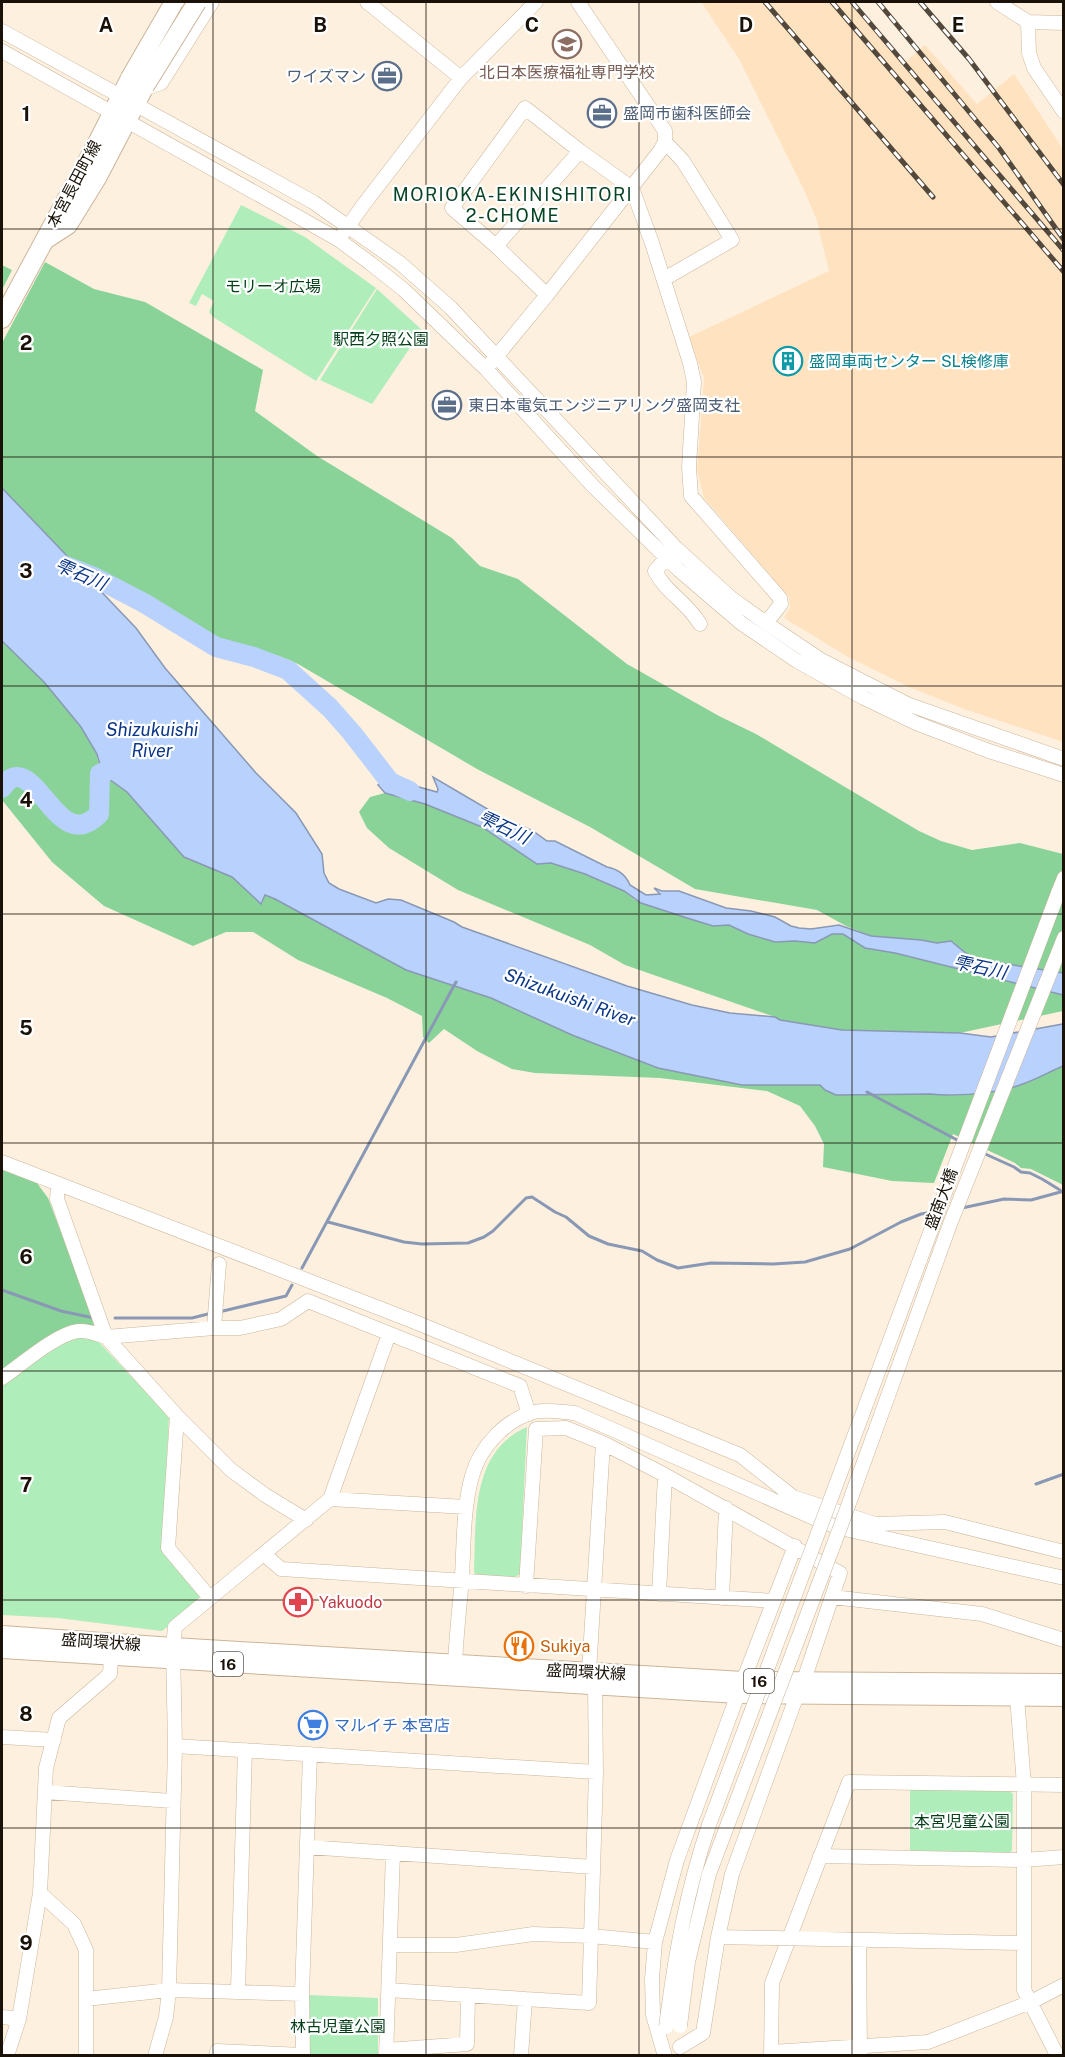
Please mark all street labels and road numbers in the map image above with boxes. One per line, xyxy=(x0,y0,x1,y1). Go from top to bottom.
street label: 本宮長田町線 xyxy=(43,137,105,231)
street label: 盛南大橋 xyxy=(921,1166,961,1232)
street label: 盛岡環状線 xyxy=(60,1630,142,1654)
road number: 16 xyxy=(213,1652,243,1676)
street label: 盛岡環状線 xyxy=(546,1660,626,1684)
road number: 16 xyxy=(744,1669,774,1693)

